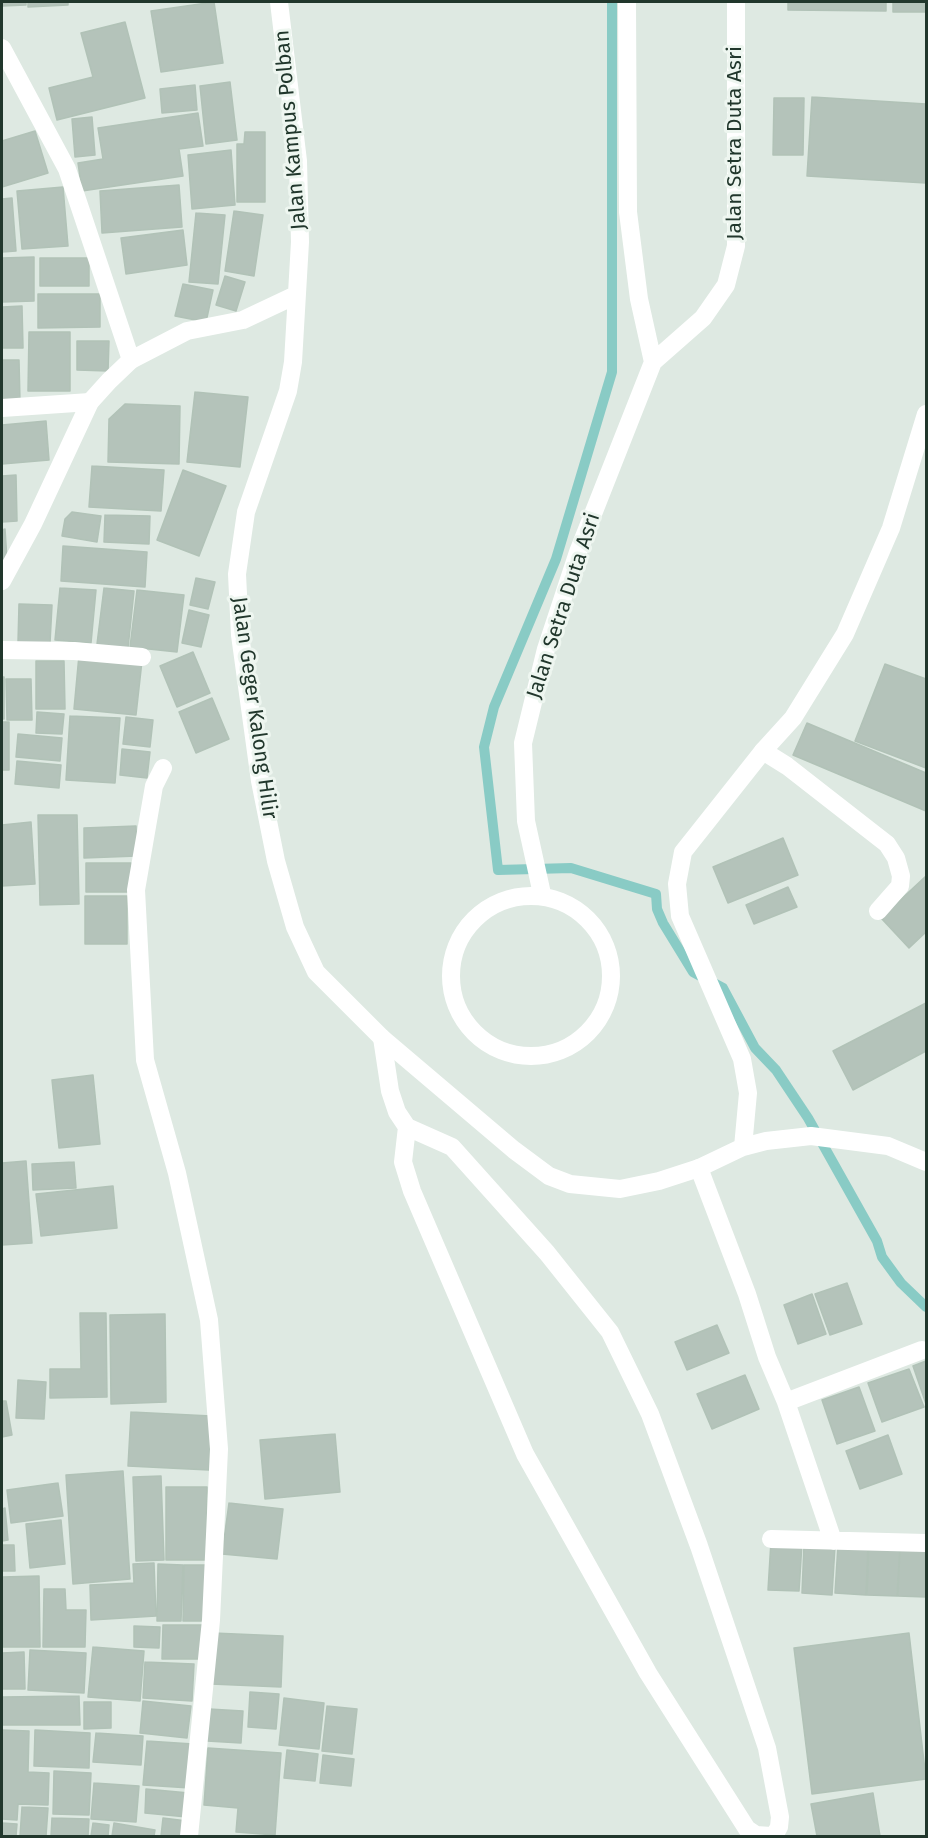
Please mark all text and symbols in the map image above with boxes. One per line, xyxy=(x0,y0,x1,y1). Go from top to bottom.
street label: Jalan Kampus Polban xyxy=(270,29,312,231)
street label: Jalan Setra Duta Asri xyxy=(722,46,748,240)
street label: Jalan Setra Duta Asri xyxy=(522,510,606,702)
street label: Jalan Geger Kalong Hilir xyxy=(226,595,282,821)

